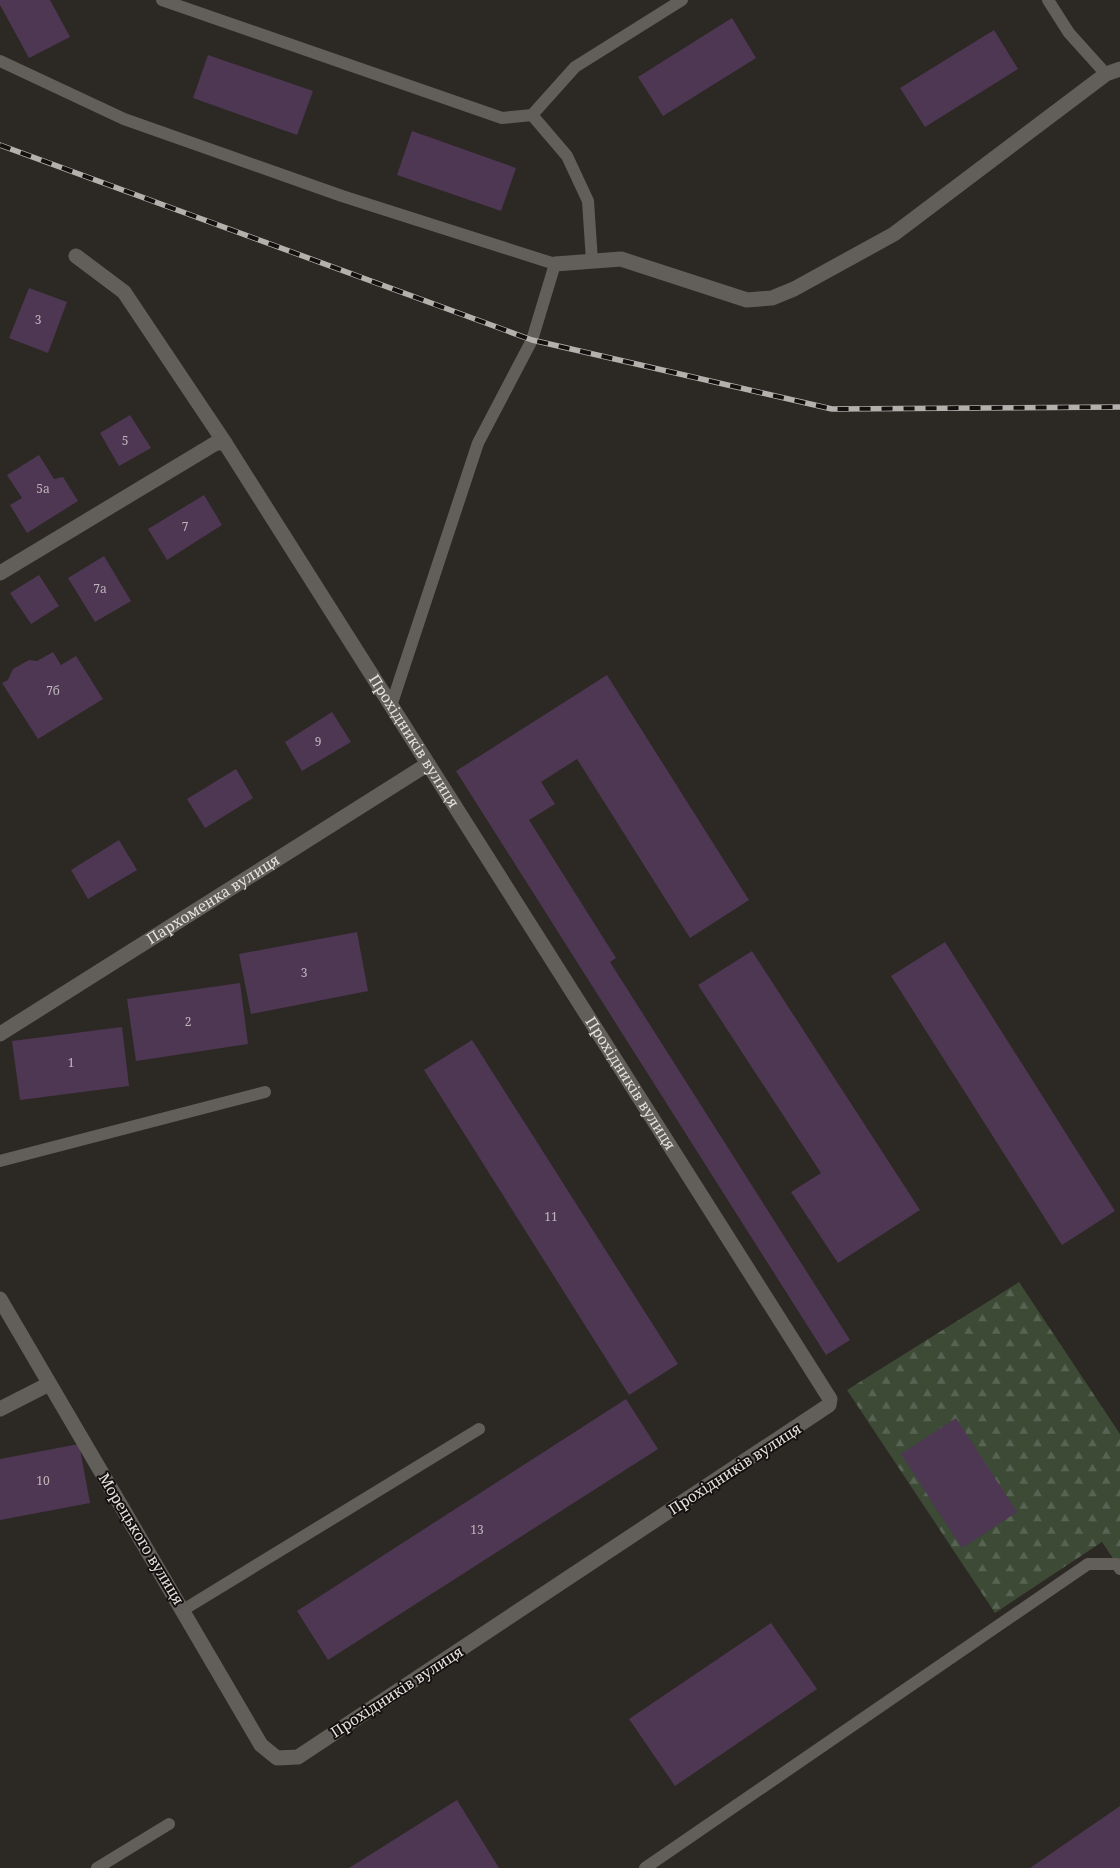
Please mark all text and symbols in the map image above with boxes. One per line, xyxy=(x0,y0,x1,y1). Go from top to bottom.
house number: 3 xyxy=(35,311,42,328)
house number: 5 xyxy=(122,432,128,449)
house number: 5а xyxy=(36,480,50,497)
house number: 7 xyxy=(182,518,189,535)
house number: 7а xyxy=(93,580,107,597)
street label: Прохідників вулиця xyxy=(365,670,464,811)
house number: 7б xyxy=(46,682,60,699)
house number: 9 xyxy=(315,733,321,750)
street label: Пархоменка вулиця xyxy=(142,849,283,948)
house number: 3 xyxy=(301,964,308,981)
street label: Прохідників вулиця xyxy=(581,1012,681,1153)
house number: 2 xyxy=(185,1013,191,1030)
house number: 1 xyxy=(68,1054,74,1071)
house number: 11 xyxy=(544,1208,558,1225)
street label: Прохідників вулиця xyxy=(664,1418,805,1519)
street label: Морецького вулиця xyxy=(95,1469,189,1608)
house number: 10 xyxy=(36,1472,50,1489)
house number: 13 xyxy=(470,1521,484,1538)
street label: Прохідників вулиця xyxy=(326,1641,467,1742)

